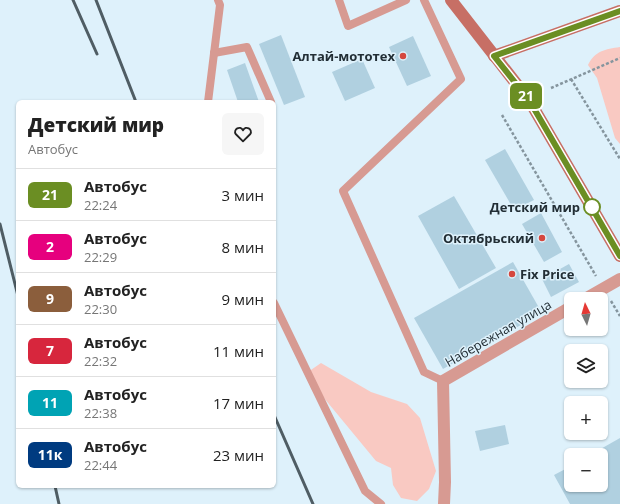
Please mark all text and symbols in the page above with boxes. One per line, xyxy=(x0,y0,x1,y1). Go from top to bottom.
place label: Алтай-мототех xyxy=(292,47,395,65)
marker: Алтай-мототех xyxy=(398,51,408,61)
line badge: 21 xyxy=(508,83,544,109)
text: 21 xyxy=(518,86,534,105)
text: Детский мир xyxy=(28,112,164,138)
button: heart xyxy=(222,113,264,155)
text: Автобус xyxy=(28,140,78,158)
text: Автобус xyxy=(84,176,147,196)
text: 21 xyxy=(42,185,58,204)
text: 3 мин xyxy=(221,185,264,205)
text: 22:24 xyxy=(84,196,117,214)
place label: Детский мир xyxy=(490,198,580,216)
marker: Детский мир xyxy=(583,198,601,216)
text: Автобус xyxy=(84,228,147,248)
place label: Октябрьский xyxy=(443,229,534,247)
marker: Октябрьский xyxy=(537,233,547,243)
text: 2 xyxy=(46,237,54,256)
text: 8 мин xyxy=(221,237,264,257)
text: 22:29 xyxy=(84,248,117,266)
place label: Fix Price xyxy=(520,265,575,283)
marker: Fix Price xyxy=(507,269,517,279)
text: Автобус xyxy=(84,280,147,300)
text: 9 xyxy=(46,289,54,308)
text: 9 мин xyxy=(221,289,264,309)
north arrow xyxy=(564,292,608,336)
map controls xyxy=(564,292,608,492)
street label: Набережная улица xyxy=(441,295,555,371)
text: 22:30 xyxy=(84,300,117,318)
text: Автобус xyxy=(84,332,147,352)
text: 7 xyxy=(46,341,54,360)
text: 11 мин xyxy=(213,341,264,361)
button: layers xyxy=(564,344,608,388)
text: 22:32 xyxy=(84,352,117,370)
text: Автобус xyxy=(84,384,147,404)
text: 11 xyxy=(42,393,58,412)
text: 17 мин xyxy=(213,393,264,413)
button: + xyxy=(564,396,608,440)
text: 22:38 xyxy=(84,404,117,422)
text: Автобус xyxy=(84,436,147,456)
text: 11к xyxy=(38,445,62,464)
text: 23 мин xyxy=(213,445,264,465)
button: − xyxy=(564,448,608,492)
text: 22:44 xyxy=(84,456,117,474)

